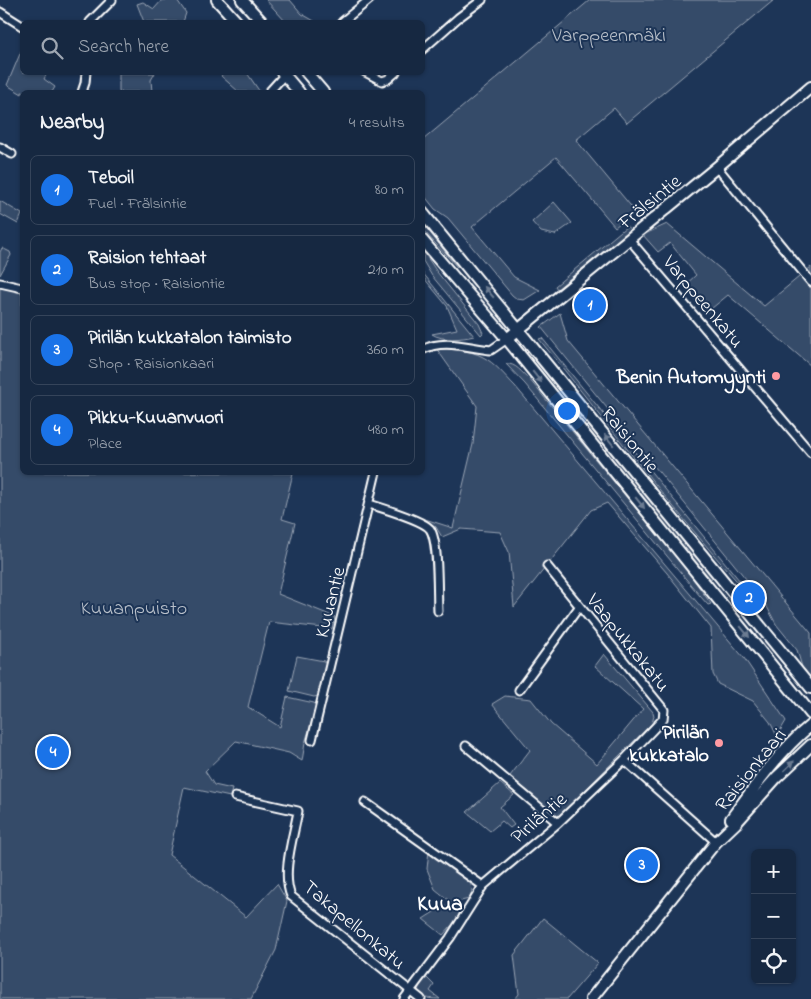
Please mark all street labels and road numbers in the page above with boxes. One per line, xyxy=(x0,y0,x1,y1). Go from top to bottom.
street label: Frälsintie xyxy=(612,168,688,238)
street label: Varppeenkatu xyxy=(654,249,750,355)
street label: Raisiontie xyxy=(593,401,665,480)
street label: Kuuantie xyxy=(309,564,354,641)
street label: Vaapukkakatu xyxy=(578,587,676,699)
street label: Raisionkaari xyxy=(709,723,795,818)
street label: Piriläntie xyxy=(505,786,574,852)
street label: Takapellonkatu xyxy=(296,874,411,978)

